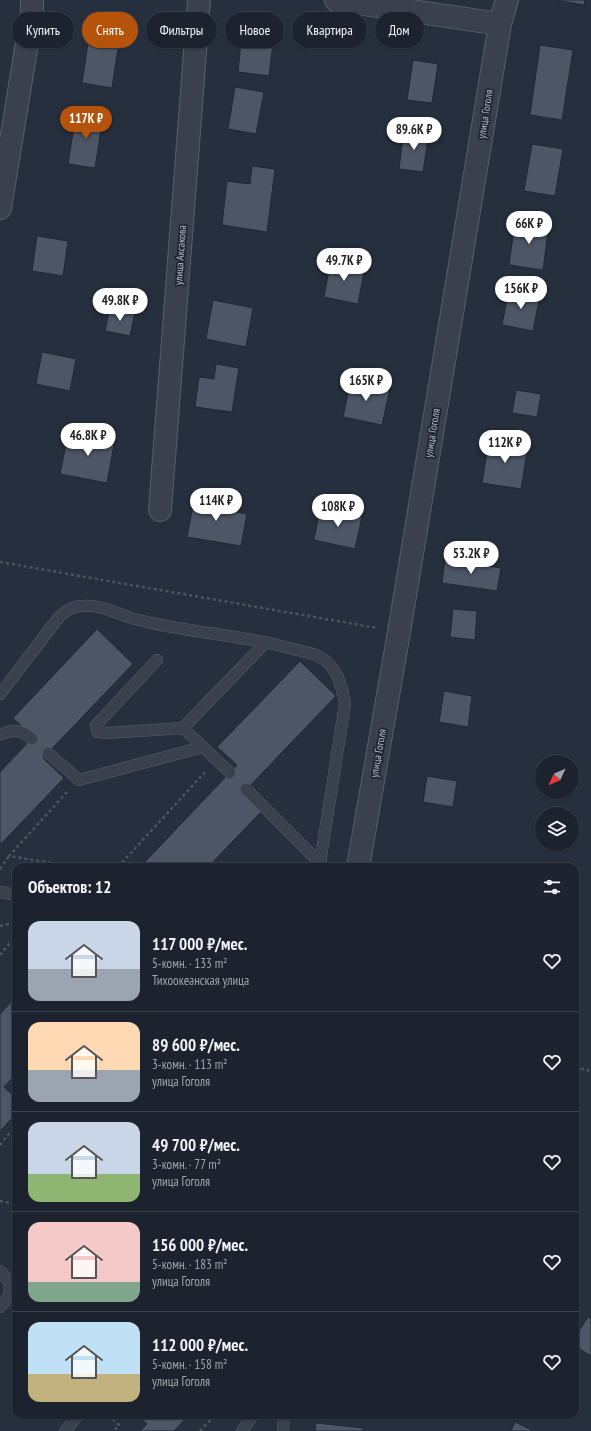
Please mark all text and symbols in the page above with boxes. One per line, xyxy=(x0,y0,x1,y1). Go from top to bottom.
chip: Купить xyxy=(12,12,74,48)
chip: Снять xyxy=(82,12,138,48)
chip: Фильтры xyxy=(146,12,217,48)
chip: Новое xyxy=(225,12,284,48)
chip: Квартира xyxy=(292,12,367,48)
chip: Дом xyxy=(375,12,424,48)
street label: улица Гоголя xyxy=(474,89,496,139)
pin: 117K ₽ xyxy=(53,106,119,140)
text: 117K ₽ xyxy=(69,110,103,127)
pin: 89.6K ₽ xyxy=(377,117,451,151)
text: 89.6K ₽ xyxy=(396,121,432,138)
pin: 66K ₽ xyxy=(501,211,557,245)
text: 66K ₽ xyxy=(515,215,543,232)
street label: улица Аксакова xyxy=(171,225,189,285)
pin: 49.7K ₽ xyxy=(307,248,381,282)
text: 49.7K ₽ xyxy=(326,252,362,269)
pin: 156K ₽ xyxy=(488,276,554,310)
text: 156K ₽ xyxy=(504,280,538,297)
pin: 49.8K ₽ xyxy=(83,288,157,322)
text: 49.8K ₽ xyxy=(102,292,138,309)
pin: 165K ₽ xyxy=(333,368,399,402)
text: 165K ₽ xyxy=(349,372,383,389)
street label: улица Гоголя xyxy=(421,408,443,458)
pin: 46.8K ₽ xyxy=(51,423,125,457)
text: 46.8K ₽ xyxy=(70,427,106,444)
pin: 112K ₽ xyxy=(472,430,538,464)
text: 112K ₽ xyxy=(488,434,522,451)
pin: 114K ₽ xyxy=(183,488,249,522)
text: 114K ₽ xyxy=(199,492,233,509)
pin: 108K ₽ xyxy=(305,494,371,528)
text: 108K ₽ xyxy=(321,498,355,515)
pin: 53.2K ₽ xyxy=(434,541,508,575)
text: 53.2K ₽ xyxy=(453,545,489,562)
street label: улица Гоголя xyxy=(367,728,389,778)
north arrow xyxy=(535,755,579,799)
map controls xyxy=(535,755,579,851)
button: layers xyxy=(535,807,579,851)
text: Объектов: 12 xyxy=(28,876,111,898)
icon: filters xyxy=(541,876,563,898)
text: 117 000 ₽/мес. xyxy=(152,933,247,955)
icon: home xyxy=(60,937,108,985)
icon: heart xyxy=(541,950,563,972)
text: 5-комн. · 133 m² xyxy=(152,955,227,972)
text: Тихоокеанская улица xyxy=(152,972,249,989)
text: 89 600 ₽/мес. xyxy=(152,1034,240,1056)
icon: home xyxy=(60,1038,108,1086)
icon: heart xyxy=(541,1051,563,1073)
text: 3-комн. · 113 m² xyxy=(152,1056,227,1073)
text: улица Гоголя xyxy=(152,1073,210,1090)
text: 49 700 ₽/мес. xyxy=(152,1134,240,1156)
icon: home xyxy=(60,1138,108,1186)
icon: heart xyxy=(541,1151,563,1173)
text: 3-комн. · 77 m² xyxy=(152,1156,221,1173)
text: улица Гоголя xyxy=(152,1173,210,1190)
text: 156 000 ₽/мес. xyxy=(152,1234,248,1256)
icon: home xyxy=(60,1238,108,1286)
icon: heart xyxy=(541,1251,563,1273)
text: 5-комн. · 183 m² xyxy=(152,1256,227,1273)
text: улица Гоголя xyxy=(152,1273,210,1290)
text: 112 000 ₽/мес. xyxy=(152,1334,248,1356)
icon: home xyxy=(60,1338,108,1386)
icon: heart xyxy=(541,1351,563,1373)
text: 5-комн. · 158 m² xyxy=(152,1356,227,1373)
text: улица Гоголя xyxy=(152,1373,210,1390)

